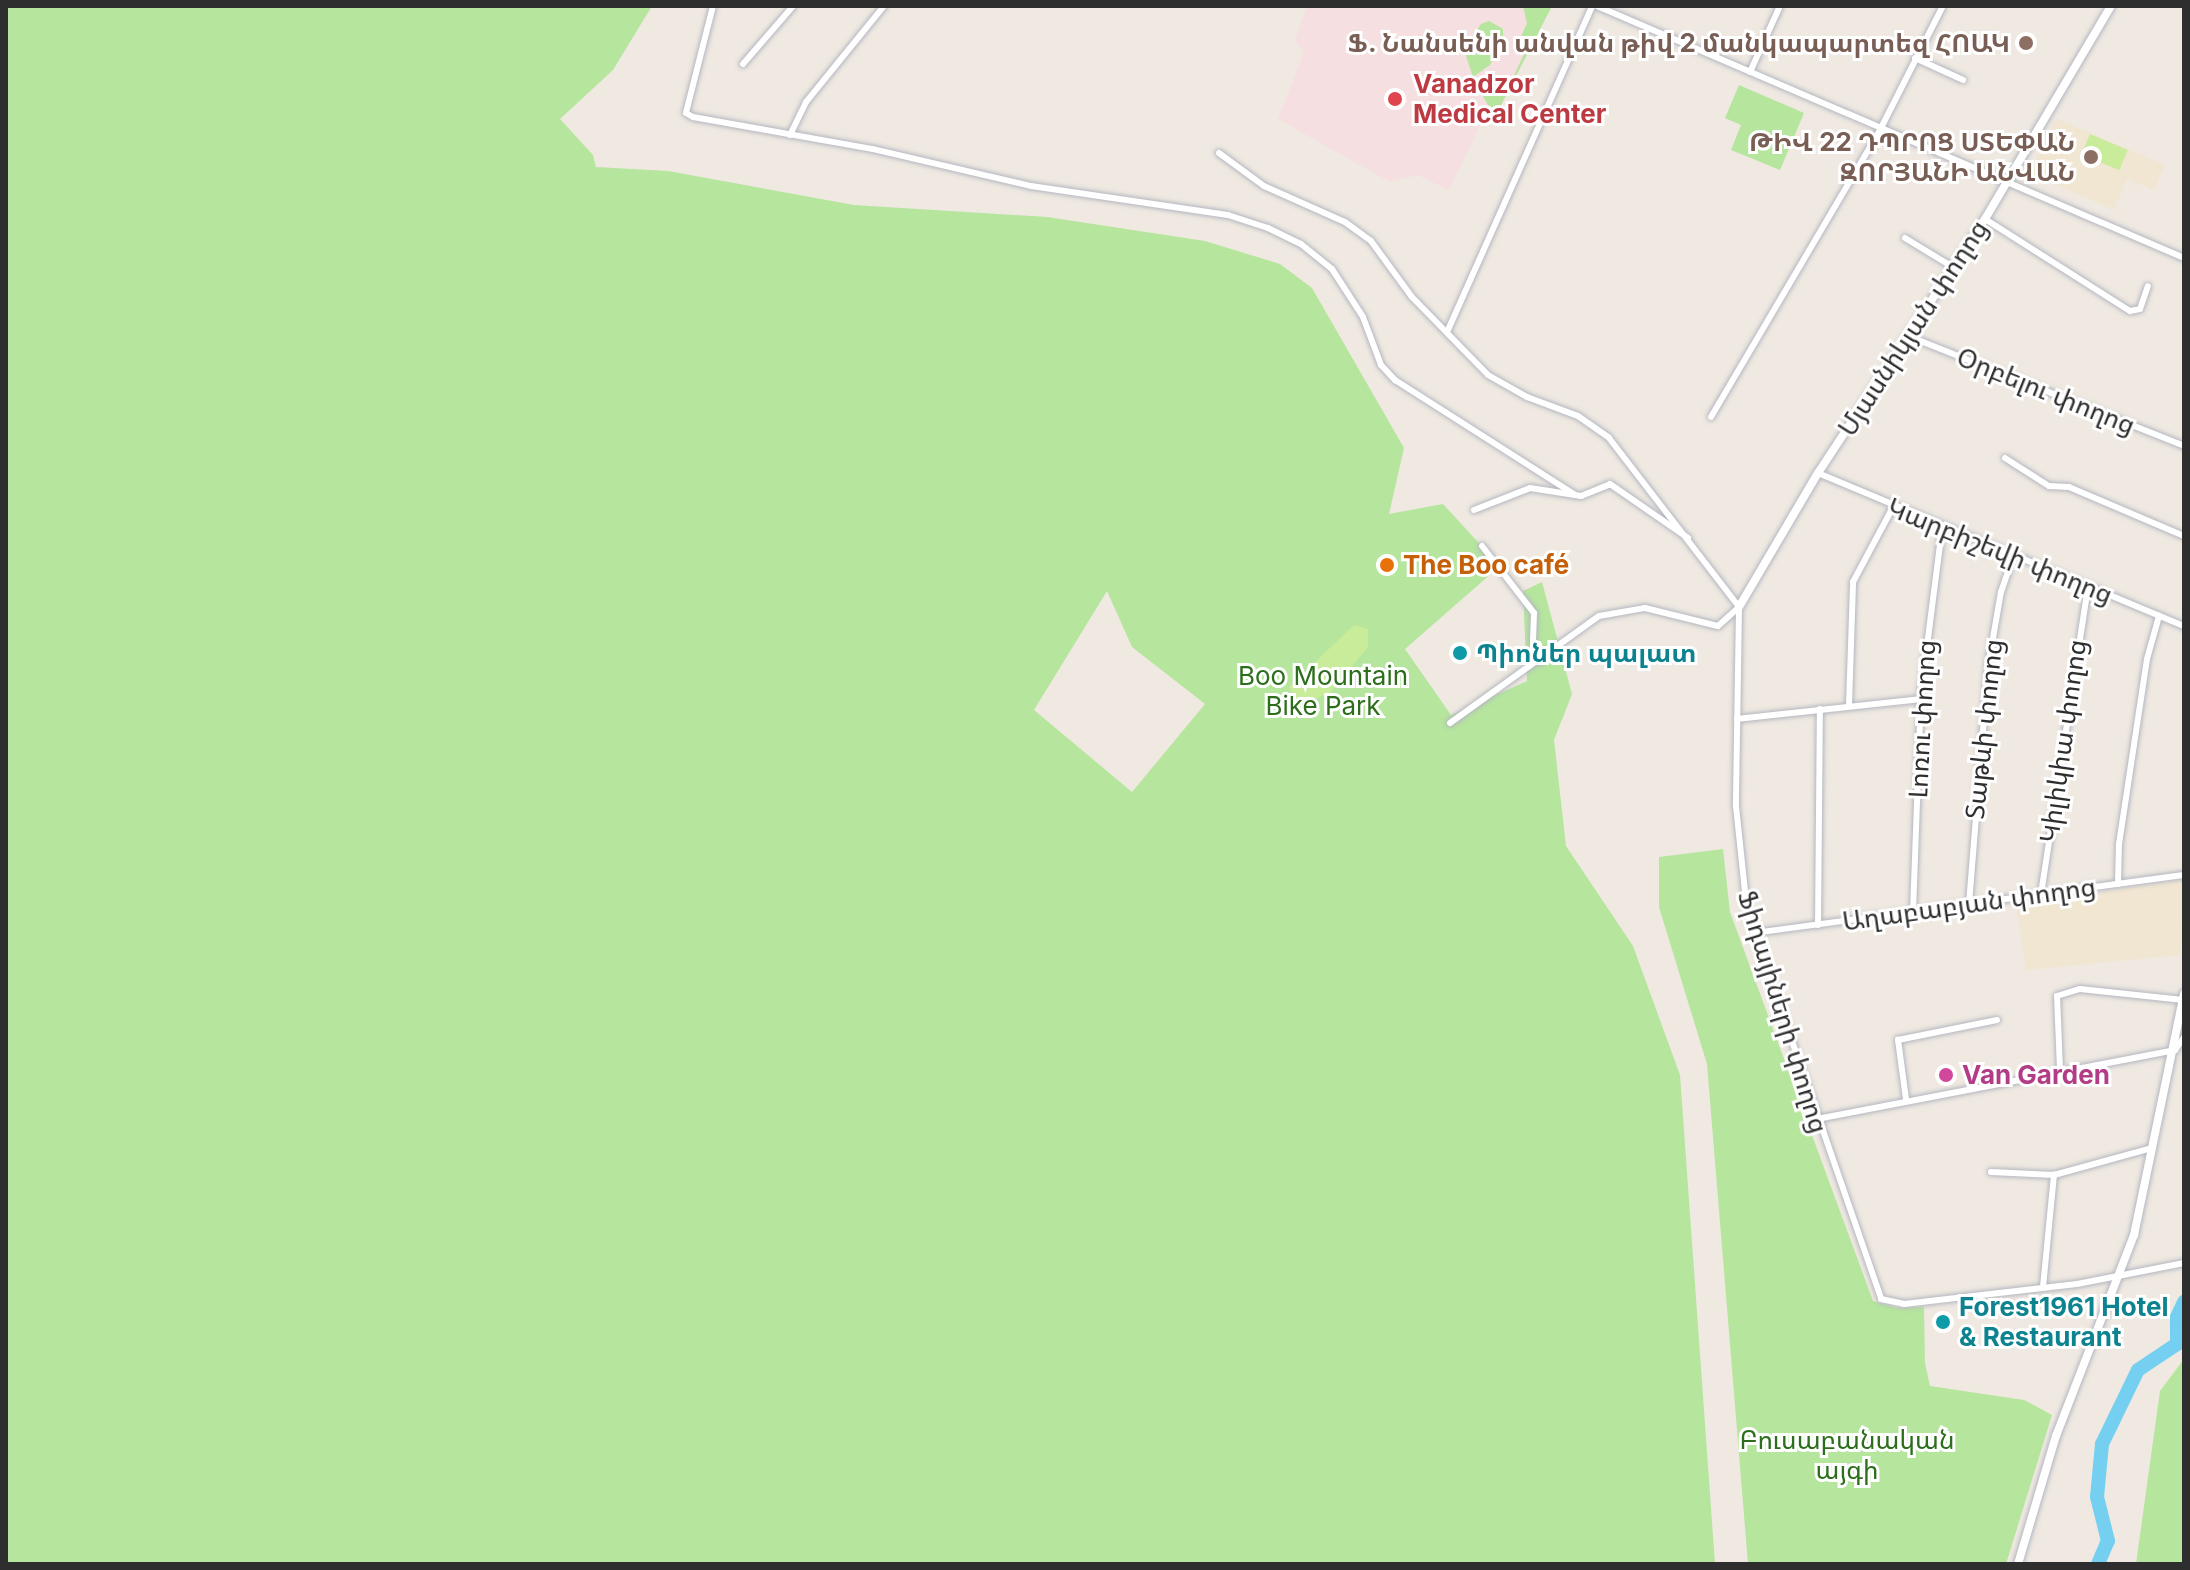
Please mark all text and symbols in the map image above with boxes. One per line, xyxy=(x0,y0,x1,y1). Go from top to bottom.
place label: Ֆ. Նանսենի անվան թիվ 2 մանկապարտեզ ՀՈԱԿ xyxy=(1347,27,2010,59)
marker: Ֆ. Նանսենի անվան թիվ 2 մանկապարտեզ ՀՈԱԿ xyxy=(2017,34,2035,52)
place label: Vanadzor Medical Center xyxy=(1413,68,1606,130)
marker: Vanadzor Medical Center xyxy=(1384,88,1406,110)
place label: ԹԻՎ 22 ԴՊՐՈՑ ՍՏԵՓԱՆ ԶՈՐՅԱՆԻ ԱՆՎԱՆ xyxy=(1749,126,2075,188)
marker: ԹԻՎ 22 ԴՊՐՈՑ ՍՏԵՓԱՆ ԶՈՐՅԱՆԻ ԱՆՎԱՆ xyxy=(2082,148,2100,166)
street label: Մյասնիկյան փողոց xyxy=(1831,214,1995,442)
street label: Օրբելու փողոց xyxy=(1952,341,2140,441)
street label: Կարբիշեվի փողոց xyxy=(1883,492,2117,610)
place label: The Boo café xyxy=(1403,549,1569,581)
marker: The Boo café xyxy=(1378,556,1396,574)
place label: Պիոներ պալատ xyxy=(1476,637,1697,669)
street label: Տաթևի փողոց xyxy=(1959,637,2009,821)
street label: Կիլիկիա փողոց xyxy=(2033,637,2093,845)
street label: Լոռու փողոց xyxy=(1902,639,1942,799)
marker: Պիոներ պալատ xyxy=(1451,644,1469,662)
park label: Boo Mountain Bike Park xyxy=(1238,660,1408,722)
street label: Աղաբաբյան փողոց xyxy=(1840,871,2098,937)
street label: Ֆիդայիների փողոց xyxy=(1731,887,1835,1137)
place label: Van Garden xyxy=(1962,1059,2110,1091)
marker: Van Garden xyxy=(1937,1066,1955,1084)
place label: Forest1961 Hotel & Restaurant xyxy=(1959,1291,2168,1352)
marker: Forest1961 Hotel & Restaurant xyxy=(1934,1313,1952,1331)
park label: Բուսաբանական այգի xyxy=(1739,1424,1955,1486)

